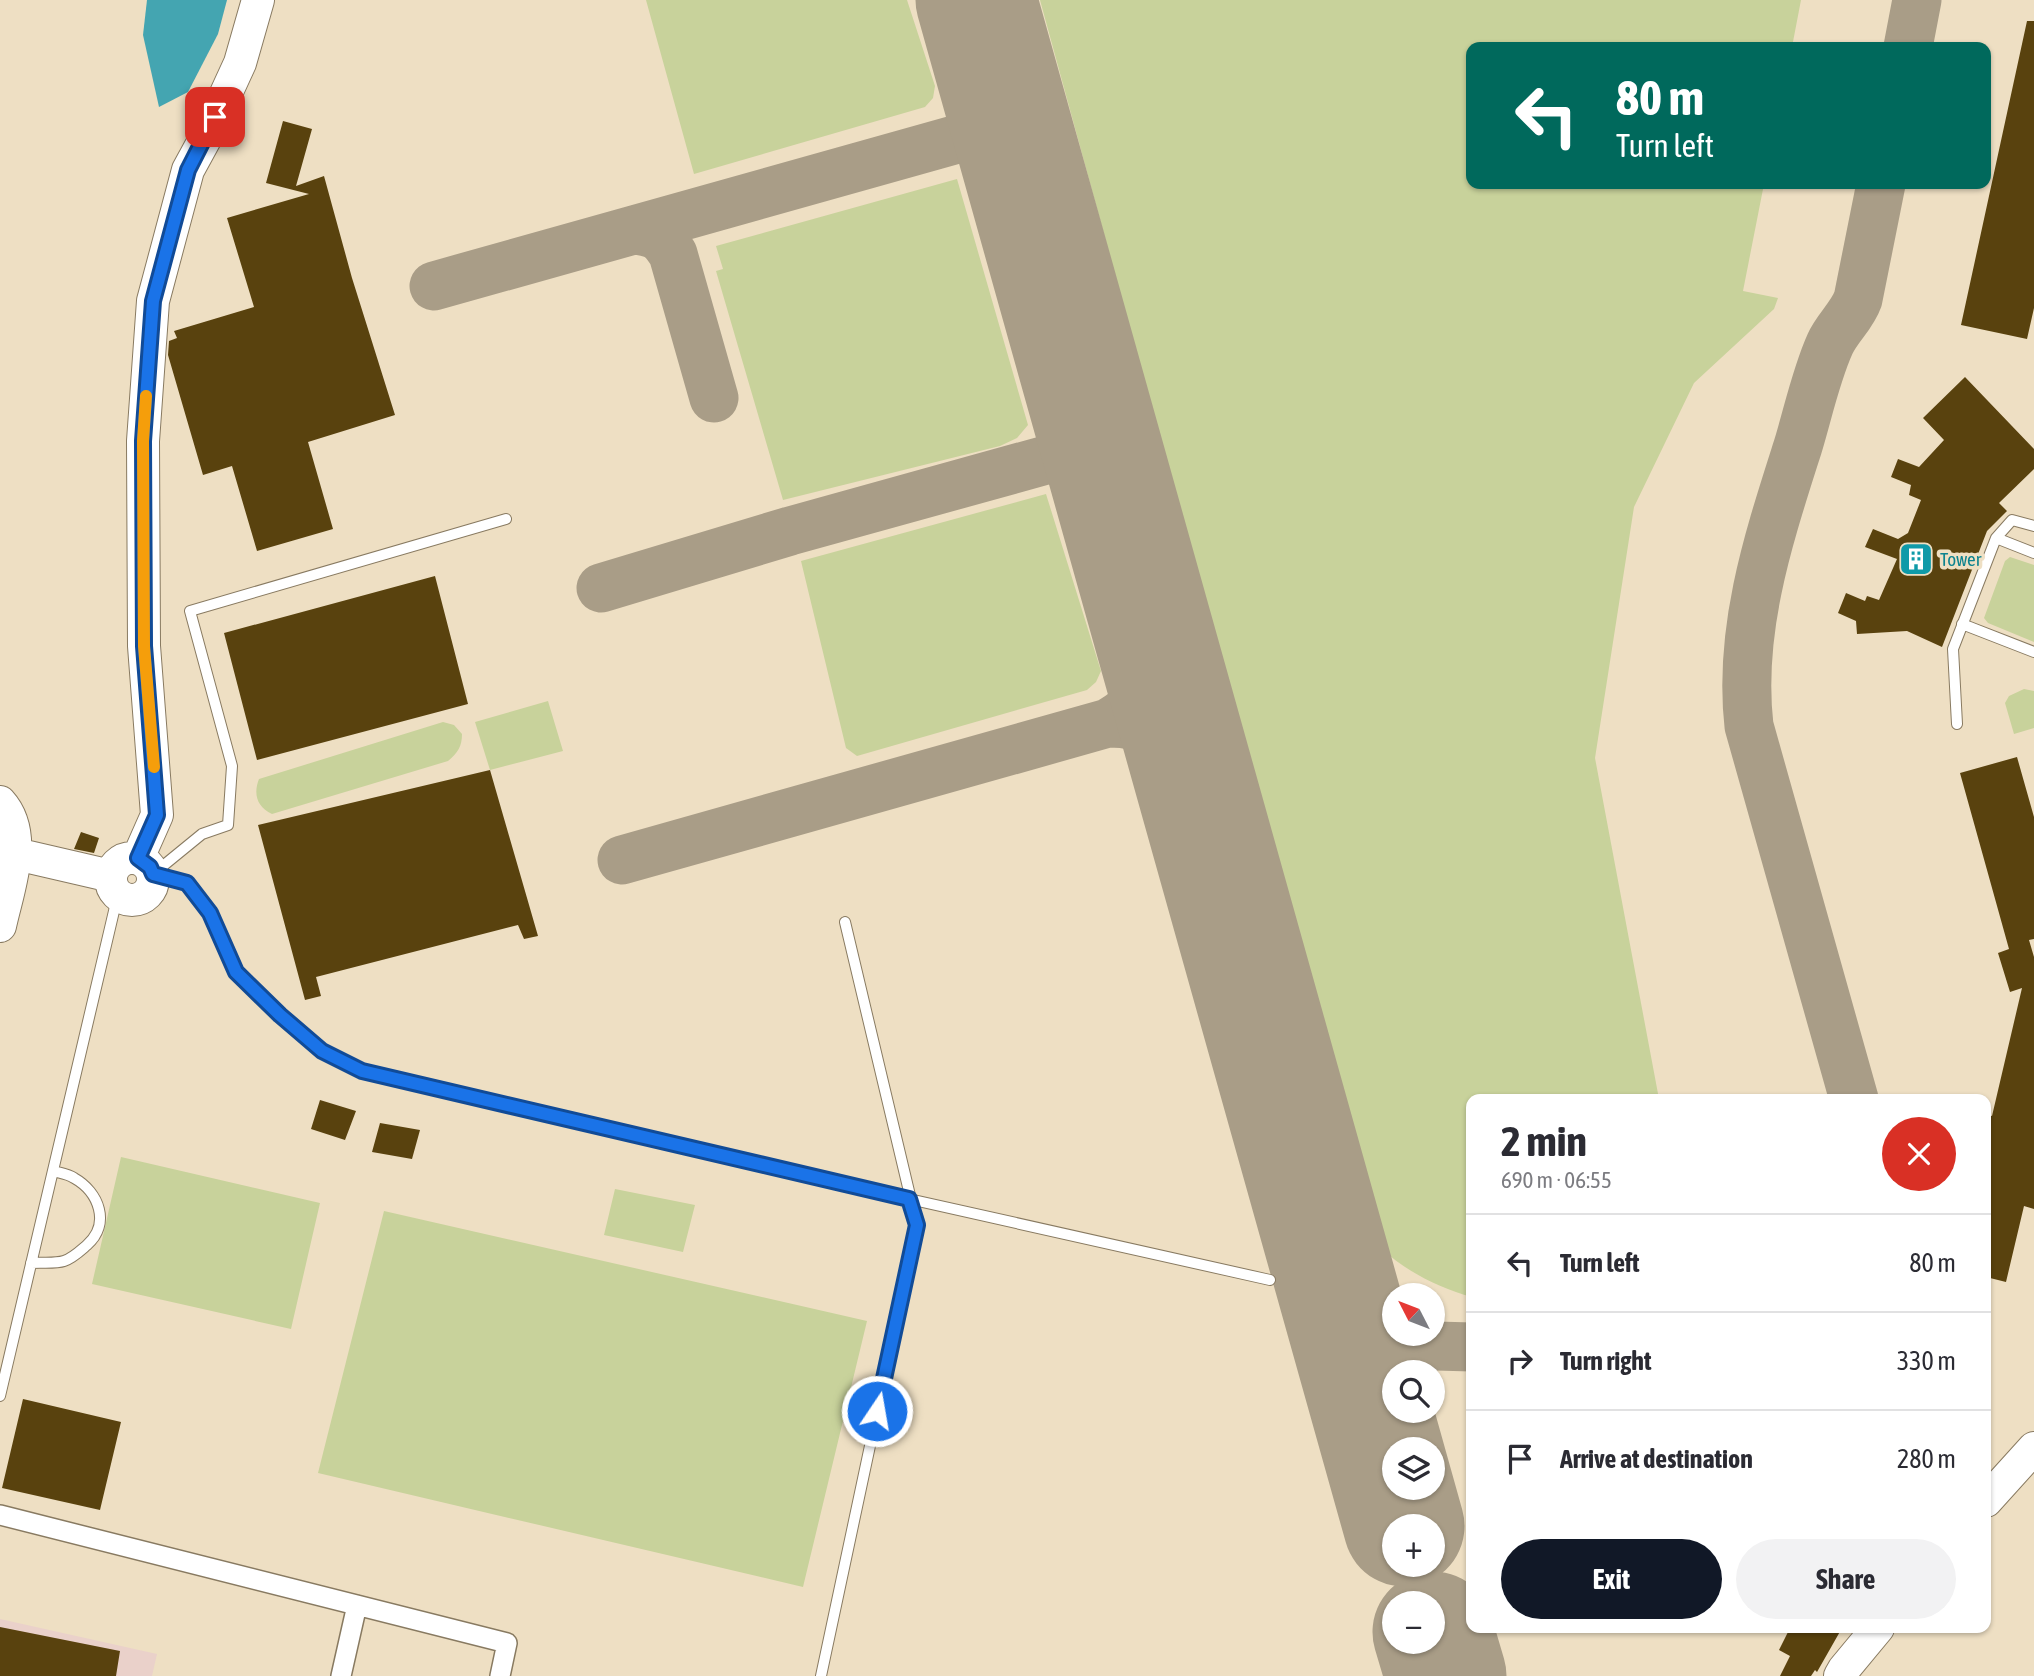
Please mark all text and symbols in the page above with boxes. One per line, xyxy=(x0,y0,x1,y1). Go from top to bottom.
text: 80 m xyxy=(1616,69,1704,125)
icon: left xyxy=(1501,70,1592,161)
pin xyxy=(185,87,245,147)
icon: arrive xyxy=(196,98,234,136)
text: Turn left xyxy=(1616,127,1714,164)
building icon: Tower xyxy=(1897,540,1935,578)
place label: Tower xyxy=(1940,548,1982,570)
text: 2 min xyxy=(1501,1117,1587,1165)
button: close xyxy=(1882,1117,1956,1191)
text: 690 m · 06:55 xyxy=(1501,1167,1612,1193)
icon: left xyxy=(1501,1244,1539,1282)
text: Turn left xyxy=(1560,1248,1640,1278)
text: 80 m xyxy=(1909,1248,1956,1278)
north arrow xyxy=(1382,1283,1446,1346)
map controls xyxy=(1382,1283,1445,1654)
icon: right xyxy=(1501,1342,1539,1380)
text: Turn right xyxy=(1560,1346,1651,1376)
text: 330 m xyxy=(1897,1346,1956,1376)
button: search xyxy=(1382,1360,1445,1423)
position arrow xyxy=(840,1374,914,1448)
button: layers xyxy=(1382,1437,1445,1500)
icon: arrive xyxy=(1501,1440,1539,1478)
text: Arrive at destination xyxy=(1560,1444,1753,1474)
text: 280 m xyxy=(1897,1444,1956,1474)
button: + xyxy=(1382,1514,1445,1577)
button: Exit xyxy=(1501,1539,1722,1619)
button: Share xyxy=(1736,1539,1956,1619)
button: − xyxy=(1382,1591,1445,1654)

